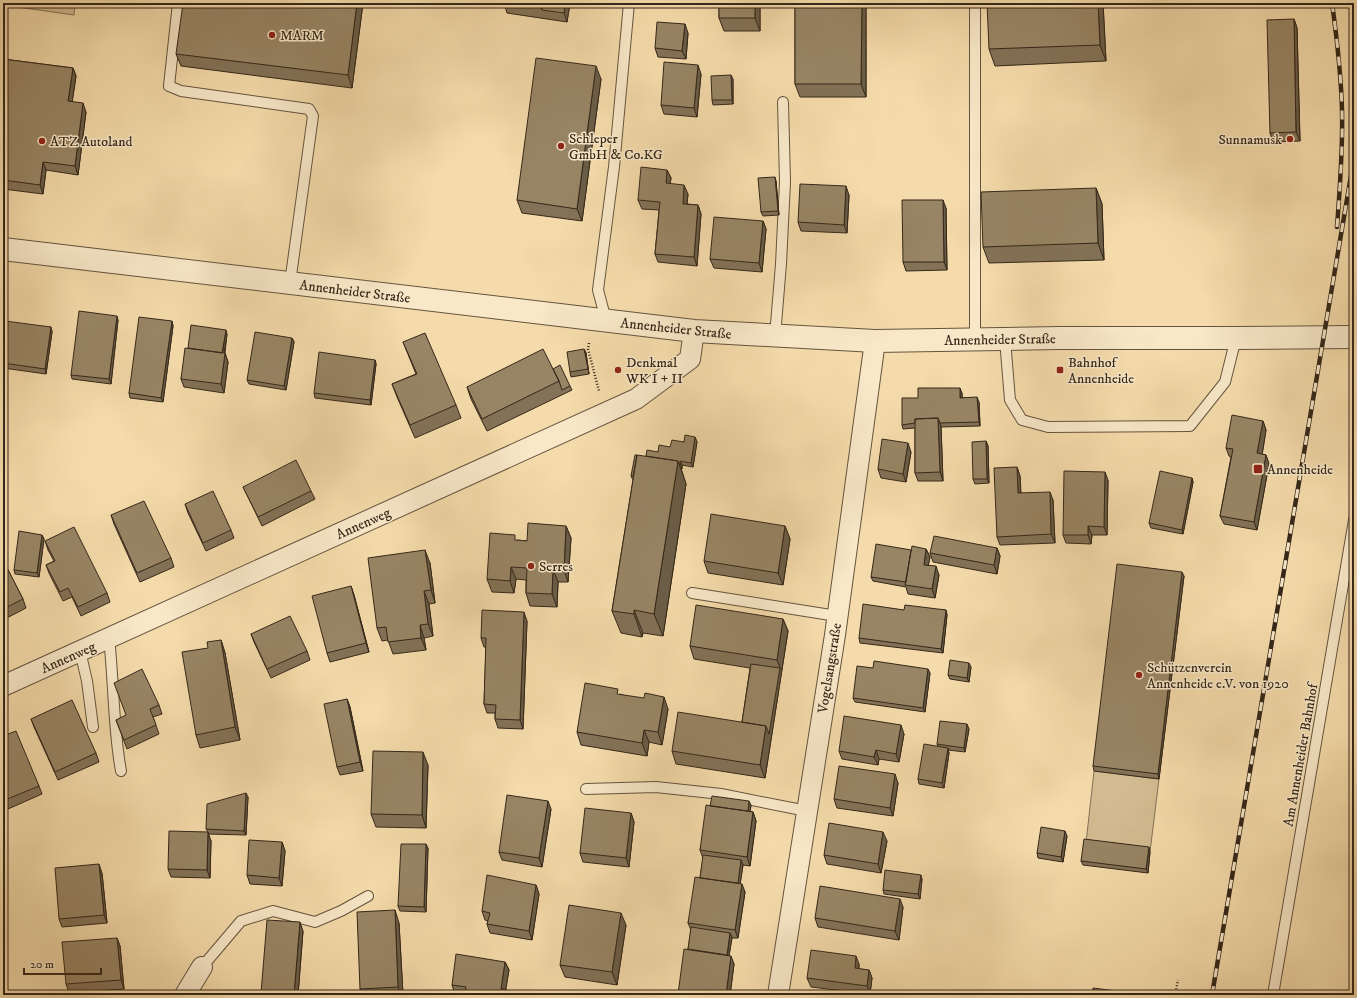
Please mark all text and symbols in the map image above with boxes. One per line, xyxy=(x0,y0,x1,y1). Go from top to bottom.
place label: MARM xyxy=(280,27,324,45)
marker: MARM xyxy=(267,30,277,40)
place label: Schleper GmbH & Co.KG xyxy=(569,130,663,164)
place label: Sunnamusk xyxy=(1218,131,1282,149)
place label: ATZ Autoland xyxy=(50,133,132,151)
marker: Sunnamusk xyxy=(1285,134,1295,144)
marker: ATZ Autoland xyxy=(37,136,47,146)
marker: Schleper GmbH & Co.KG xyxy=(556,141,566,151)
street label: Annenheider Straße xyxy=(298,276,412,308)
street label: Annenheider Straße xyxy=(619,314,733,344)
street label: Annenheider Straße xyxy=(944,330,1056,350)
place label: Denkmal WK I + II xyxy=(625,354,683,388)
place label: Bahnhof Annenheide xyxy=(1068,354,1134,388)
marker: Denkmal WK I + II xyxy=(613,365,623,375)
marker: Bahnhof Annenheide xyxy=(1055,365,1065,375)
place label: Annenheide xyxy=(1267,461,1333,479)
marker: Annenheide xyxy=(1252,463,1264,475)
street label: Annenweg xyxy=(333,504,394,544)
place label: Serres xyxy=(539,558,573,576)
marker: Serres xyxy=(526,561,536,571)
street label: Vogelsangstraße xyxy=(814,622,846,716)
street label: Annenweg xyxy=(38,638,99,678)
place label: Schützenverein Annenheide e.V. von 1920 xyxy=(1147,659,1289,693)
marker: Schützenverein Annenheide e.V. von 1920 xyxy=(1134,670,1144,680)
street label: Am Annenheider Bahnhof xyxy=(1280,680,1323,828)
scale bar xyxy=(24,950,101,976)
text: 20 m xyxy=(30,957,54,972)

